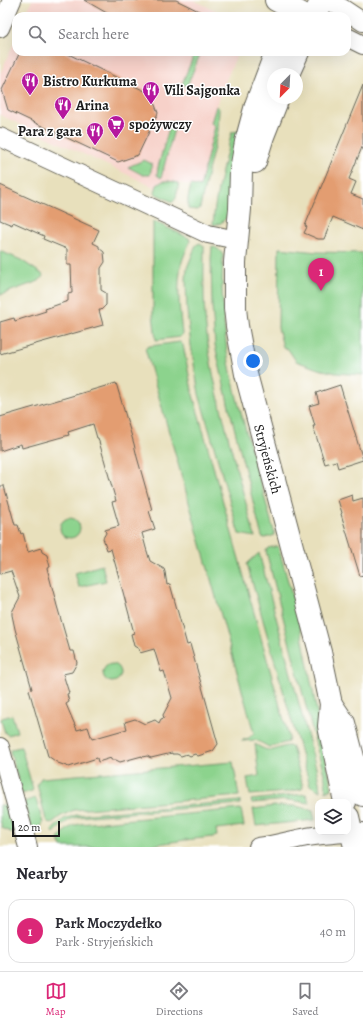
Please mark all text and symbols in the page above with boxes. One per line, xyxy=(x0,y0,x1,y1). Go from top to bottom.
search box xyxy=(12,12,351,56)
icon: search xyxy=(26,23,48,45)
text: Search here xyxy=(58,24,129,44)
north arrow xyxy=(267,68,303,104)
restaurant icon: Bistro Kurkuma xyxy=(20,71,40,96)
place label: Bistro Kurkuma xyxy=(43,72,137,91)
restaurant icon: Vili Sajgonka xyxy=(141,80,161,105)
place label: Vili Sajgonka xyxy=(163,81,240,100)
restaurant icon: Arina xyxy=(53,95,73,120)
place label: Arina xyxy=(75,96,109,115)
supermarket icon: spożywczy xyxy=(106,114,126,139)
place label: spożywczy xyxy=(129,115,192,134)
restaurant icon: Para z gara xyxy=(85,121,105,146)
place label: Para z gara xyxy=(18,122,82,141)
pin: 1 xyxy=(308,258,334,291)
your location xyxy=(243,351,263,371)
street label: Stryjeńskich xyxy=(249,422,286,497)
map controls xyxy=(315,799,351,835)
button: layers xyxy=(315,799,351,835)
scale bar xyxy=(12,819,60,838)
text: 20 m xyxy=(18,820,40,835)
text: Nearby xyxy=(16,862,67,885)
text: Park Moczydełko xyxy=(55,913,162,933)
text: 1 xyxy=(28,923,32,940)
text: 40 m xyxy=(320,923,346,940)
text: Park · Stryjeńskich xyxy=(55,933,153,950)
tab: Map xyxy=(45,980,67,1019)
tab: Directions xyxy=(156,980,203,1019)
tab: Saved xyxy=(292,980,318,1019)

